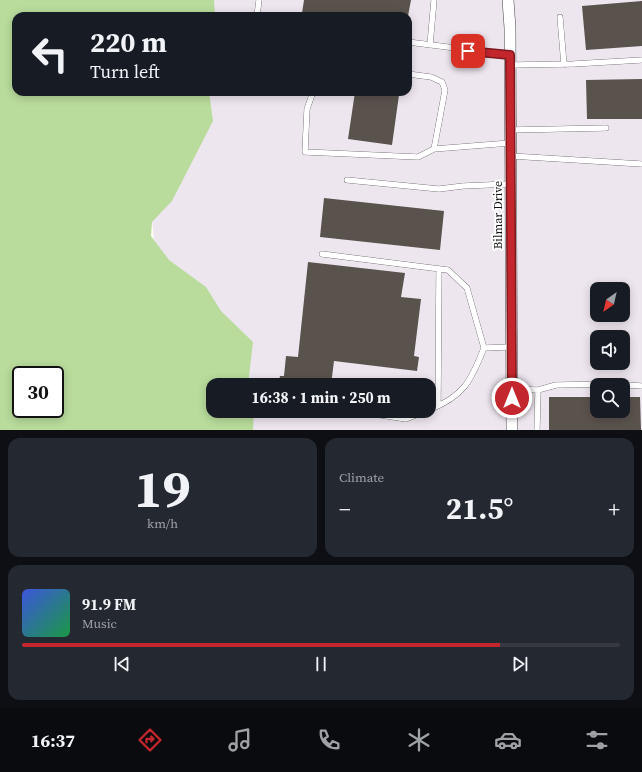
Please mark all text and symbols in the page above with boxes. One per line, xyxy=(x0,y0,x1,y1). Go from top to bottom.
text: 220 m xyxy=(90,23,167,61)
icon: left xyxy=(24,28,76,80)
pin xyxy=(451,34,485,68)
icon: arrive xyxy=(457,40,479,62)
text: Turn left xyxy=(90,59,160,84)
street label: Bilmar Drive xyxy=(490,181,506,249)
north arrow xyxy=(590,282,630,322)
map controls xyxy=(590,282,630,418)
button: sound xyxy=(590,330,630,370)
speed limit sign: 30 xyxy=(12,366,64,418)
position arrow xyxy=(491,377,533,419)
button: search xyxy=(590,378,630,418)
text: 16:38 · 1 min · 250 m xyxy=(252,387,391,408)
text: 19 xyxy=(134,453,191,524)
text: Climate xyxy=(339,469,384,486)
text: 21.5° xyxy=(446,488,513,529)
text: − xyxy=(339,494,351,524)
text: + xyxy=(608,494,620,524)
text: km/h xyxy=(147,515,178,532)
text: 91.9 FM xyxy=(82,594,136,615)
text: Music xyxy=(82,615,117,632)
icon: previous xyxy=(111,653,133,675)
icon: pause xyxy=(310,653,332,675)
icon: next xyxy=(509,653,531,675)
icon: directions xyxy=(136,726,164,754)
icon: music xyxy=(226,726,254,754)
icon: phone xyxy=(315,726,343,754)
icon: climate xyxy=(405,726,433,754)
icon: car xyxy=(494,726,522,754)
icon: filters xyxy=(583,726,611,754)
text: 16:37 xyxy=(31,728,75,753)

